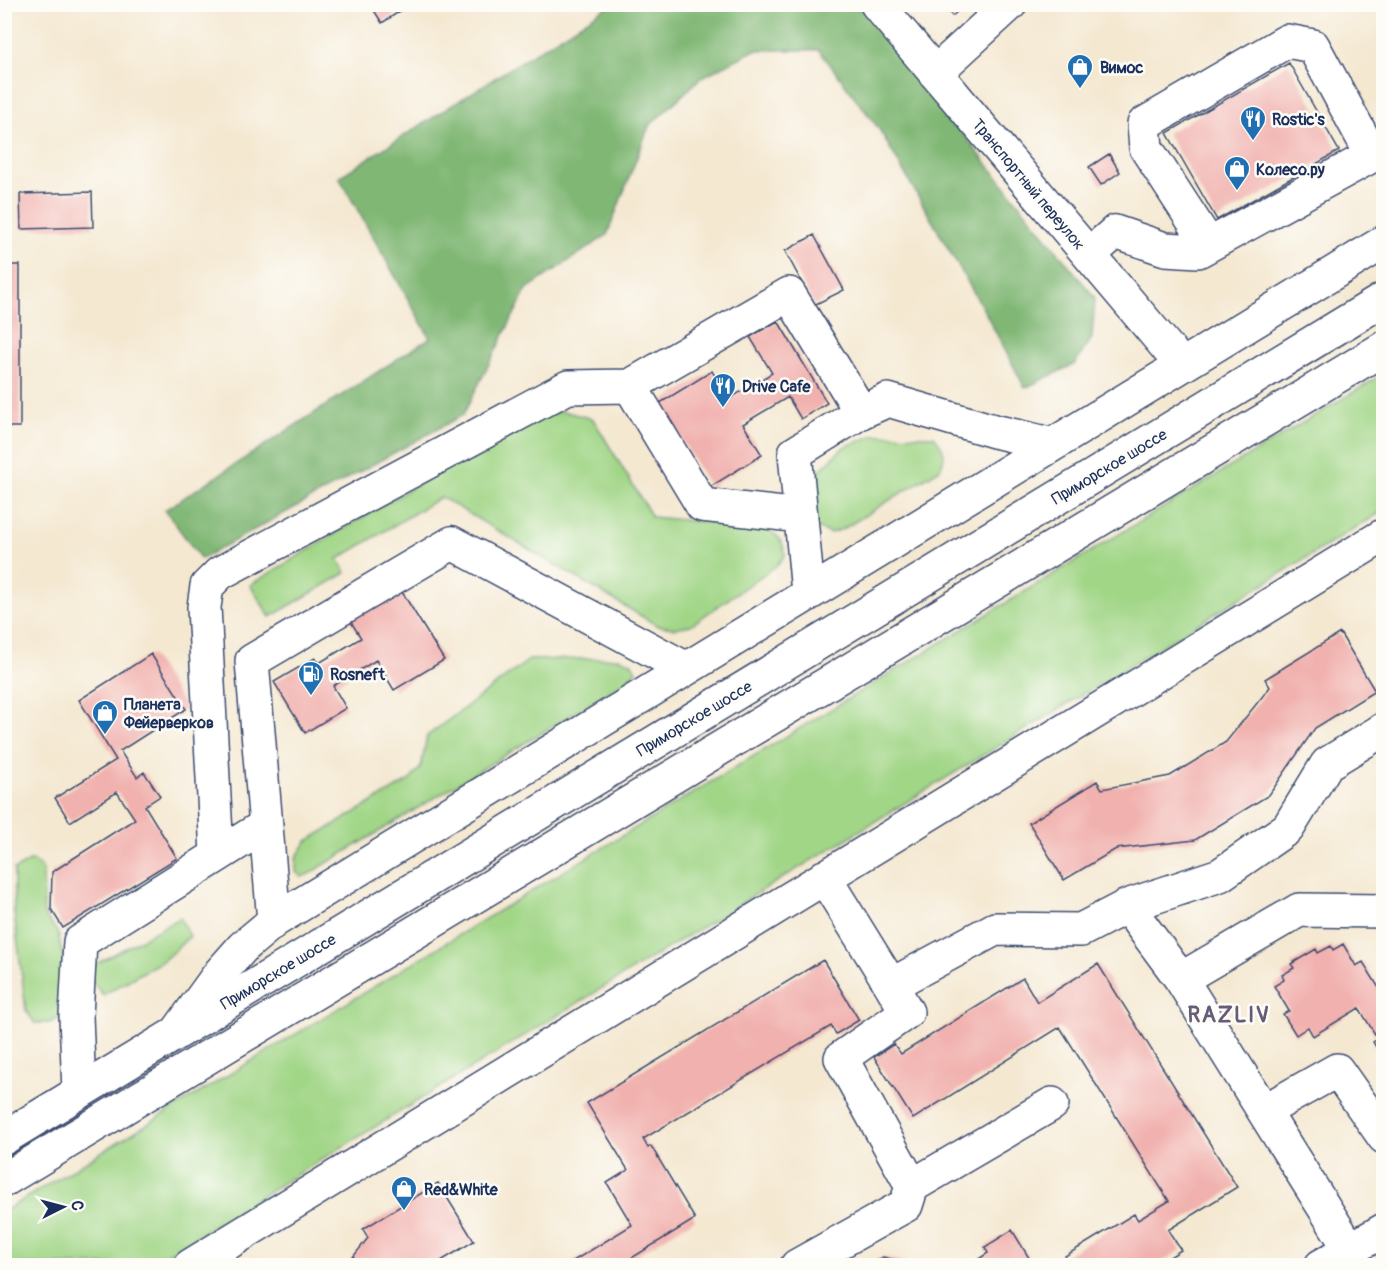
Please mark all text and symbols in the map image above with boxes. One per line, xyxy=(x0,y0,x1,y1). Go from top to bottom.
shop icon: Вимос xyxy=(1065,52,1095,90)
place label: Вимос xyxy=(1100,58,1143,78)
restaurant icon: Rostic's xyxy=(1238,104,1268,142)
place label: Rostic's xyxy=(1272,110,1326,130)
street label: Транспортный переулок xyxy=(967,115,1089,254)
shop icon: Колесо.ру xyxy=(1222,154,1252,192)
place label: Колесо.ру xyxy=(1256,160,1325,180)
restaurant icon: Drive Cafe xyxy=(708,371,738,409)
place label: Drive Cafe xyxy=(742,377,811,397)
street label: Приморское шоссе xyxy=(1048,424,1171,509)
fuel station icon: Rosneft xyxy=(296,659,326,697)
place label: Rosneft xyxy=(330,665,385,685)
street label: Приморское шоссе xyxy=(633,676,756,761)
place label: Планета Фейерверков xyxy=(123,695,214,733)
shop icon: Планета Фейерверков xyxy=(90,698,120,736)
street label: Приморское шоссе xyxy=(217,929,340,1014)
district label: RAZLIV xyxy=(1188,1001,1270,1029)
shop icon: Red&White xyxy=(389,1174,419,1212)
north arrow xyxy=(33,1177,93,1237)
place label: Red&White xyxy=(424,1180,499,1200)
text: С xyxy=(66,1200,87,1212)

